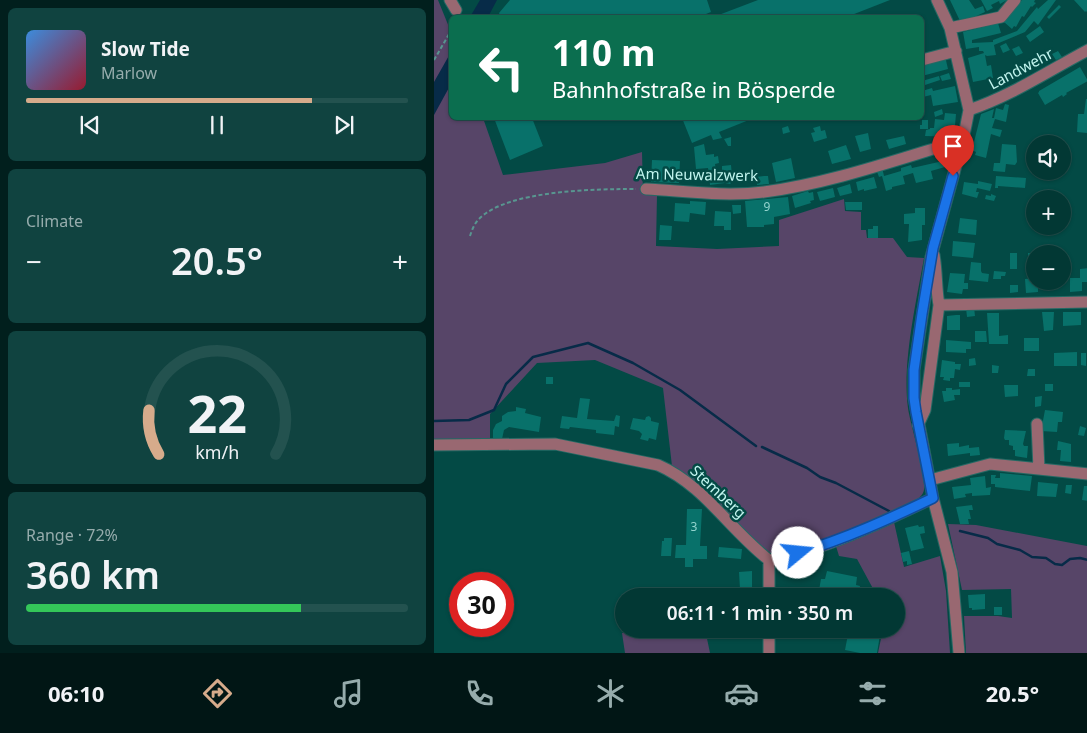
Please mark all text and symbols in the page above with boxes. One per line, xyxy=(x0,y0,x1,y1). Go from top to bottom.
text: 110 m xyxy=(552,29,655,76)
icon: left xyxy=(469,35,534,100)
text: Slow Tide xyxy=(101,36,190,62)
street label: Landwehr xyxy=(985,43,1056,93)
text: Marlow xyxy=(101,62,157,84)
text: Bahnhofstraße in Bösperde xyxy=(552,74,835,104)
icon: previous xyxy=(76,111,104,139)
icon: pause xyxy=(203,111,231,139)
icon: next xyxy=(330,111,358,139)
pin xyxy=(932,125,974,176)
icon: arrive xyxy=(939,132,967,160)
map controls xyxy=(1026,135,1071,290)
button: sound xyxy=(1026,135,1071,180)
street label: Am Neuwalzwerk xyxy=(636,163,758,185)
button: + xyxy=(1026,190,1071,235)
house number: 9 xyxy=(764,198,771,215)
text: Climate xyxy=(26,210,83,232)
text: 20.5° xyxy=(171,234,263,286)
text: − xyxy=(26,242,42,280)
text: + xyxy=(392,242,408,280)
button: − xyxy=(1026,245,1071,290)
text: 22 xyxy=(187,377,247,448)
text: km/h xyxy=(195,440,239,464)
street label: Stemberg xyxy=(687,460,751,522)
house number: 3 xyxy=(691,518,698,535)
text: Range · 72% xyxy=(26,524,118,546)
position arrow xyxy=(771,526,823,578)
text: 360 km xyxy=(26,548,160,600)
speed limit sign: 30 xyxy=(449,572,514,637)
text: 06:11 · 1 min · 350 m xyxy=(667,600,853,626)
icon: directions xyxy=(200,676,235,711)
icon: music xyxy=(331,676,366,711)
icon: phone xyxy=(462,676,497,711)
icon: climate xyxy=(593,676,628,711)
icon: car xyxy=(724,676,759,711)
icon: filters xyxy=(855,676,890,711)
text: 06:10 xyxy=(48,678,104,708)
text: 20.5° xyxy=(986,678,1039,708)

